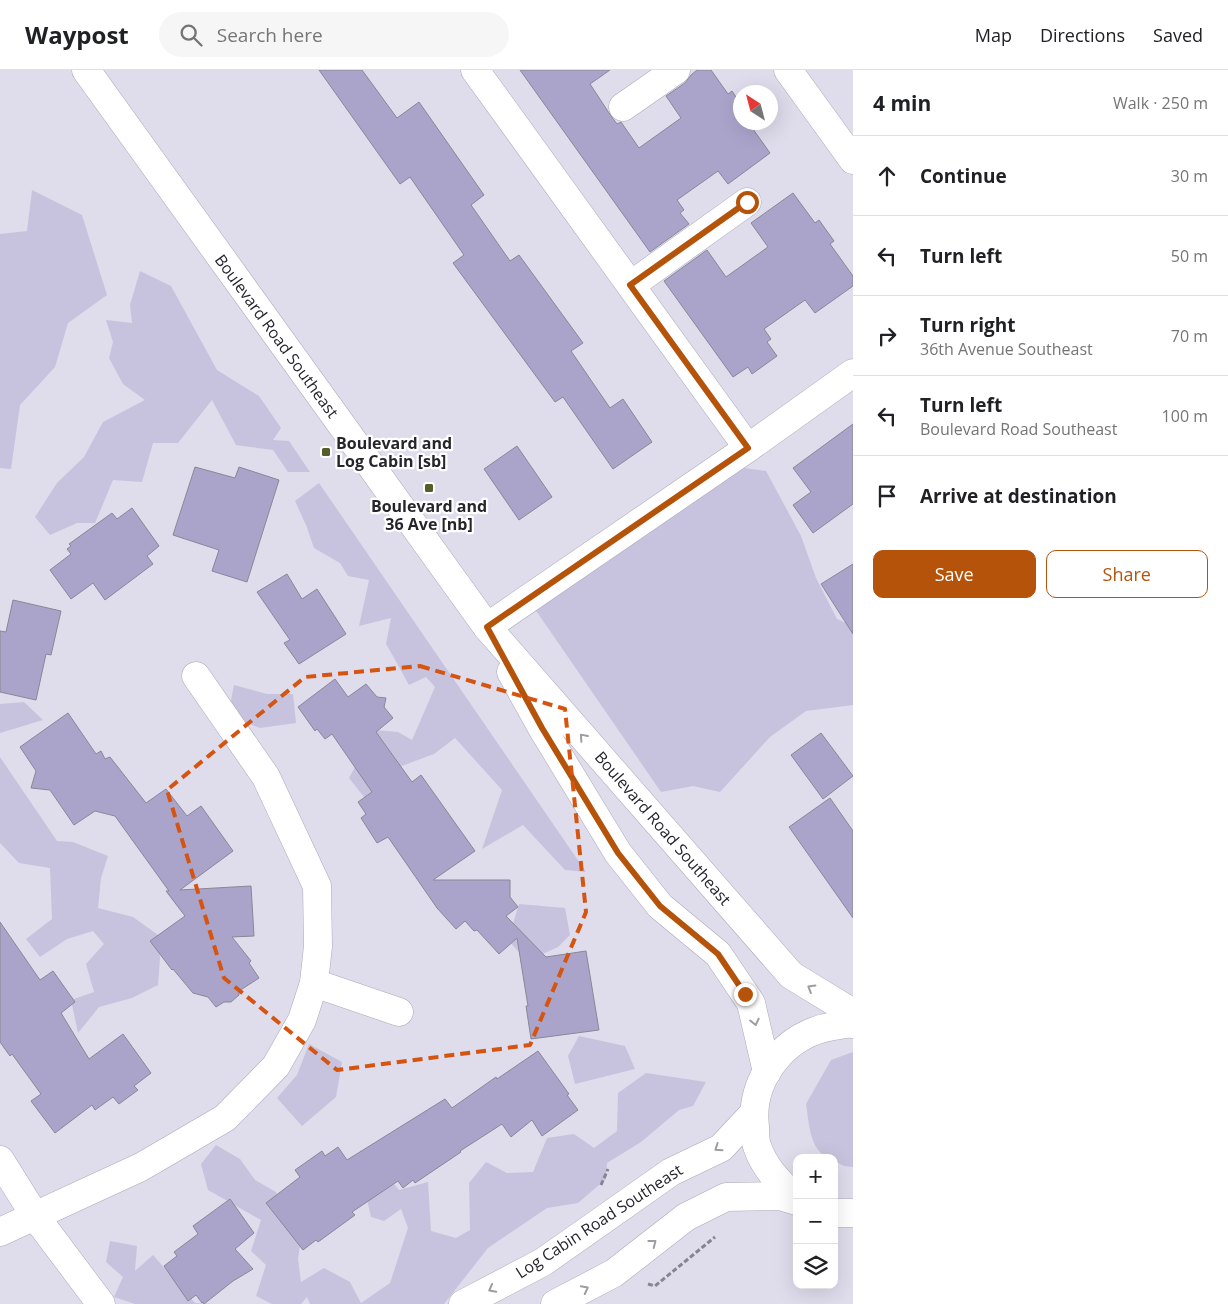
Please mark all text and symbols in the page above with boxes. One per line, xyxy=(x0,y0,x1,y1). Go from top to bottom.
search box xyxy=(159,12,509,57)
text: Waypost xyxy=(25,18,129,51)
icon: search xyxy=(177,21,205,49)
text: Search here xyxy=(217,22,323,48)
text: Map xyxy=(975,23,1012,47)
text: Directions xyxy=(1040,23,1125,47)
text: Saved xyxy=(1153,23,1203,47)
north arrow xyxy=(733,85,778,130)
text: 4 min xyxy=(873,89,931,117)
text: Walk · 250 m xyxy=(1113,92,1208,114)
icon: ahead xyxy=(873,162,901,190)
text: Continue xyxy=(920,163,1007,189)
text: 30 m xyxy=(1171,165,1208,187)
route start xyxy=(736,191,759,214)
icon: left xyxy=(873,242,901,270)
text: Turn left xyxy=(920,243,1002,269)
text: 50 m xyxy=(1171,245,1208,267)
street label: Boulevard Road Southeast xyxy=(210,250,344,423)
text: Turn right xyxy=(920,312,1015,338)
icon: right xyxy=(873,322,901,350)
text: 70 m xyxy=(1171,325,1208,347)
text: 36th Avenue Southeast xyxy=(920,338,1093,360)
text: Turn left xyxy=(920,392,1002,418)
icon: left xyxy=(873,402,901,430)
text: 100 m xyxy=(1162,405,1208,427)
text: Boulevard Road Southeast xyxy=(920,418,1117,440)
place label: Boulevard and Log Cabin [sb] xyxy=(336,432,452,472)
marker: Boulevard and Log Cabin [sb] xyxy=(320,446,332,458)
marker: Boulevard and 36 Ave [nb] xyxy=(423,482,435,494)
icon: arrive xyxy=(873,482,901,510)
text: Arrive at destination xyxy=(920,483,1117,509)
place label: Boulevard and 36 Ave [nb] xyxy=(371,495,487,535)
button: Save xyxy=(873,550,1036,598)
button: Share xyxy=(1046,550,1208,598)
one-way arrow xyxy=(580,733,589,742)
street label: Boulevard Road Southeast xyxy=(590,746,736,910)
route end xyxy=(734,983,757,1006)
one-way arrow xyxy=(808,984,817,994)
one-way arrow xyxy=(749,1018,760,1027)
one-way arrow xyxy=(714,1141,723,1151)
map controls xyxy=(793,1154,838,1289)
button: + xyxy=(793,1154,838,1199)
street label: Log Cabin Road Southeast xyxy=(511,1159,687,1283)
button: − xyxy=(793,1199,838,1244)
one-way arrow xyxy=(647,1241,656,1249)
button: layers xyxy=(793,1244,838,1289)
one-way arrow xyxy=(488,1283,497,1293)
one-way arrow xyxy=(579,1285,588,1295)

